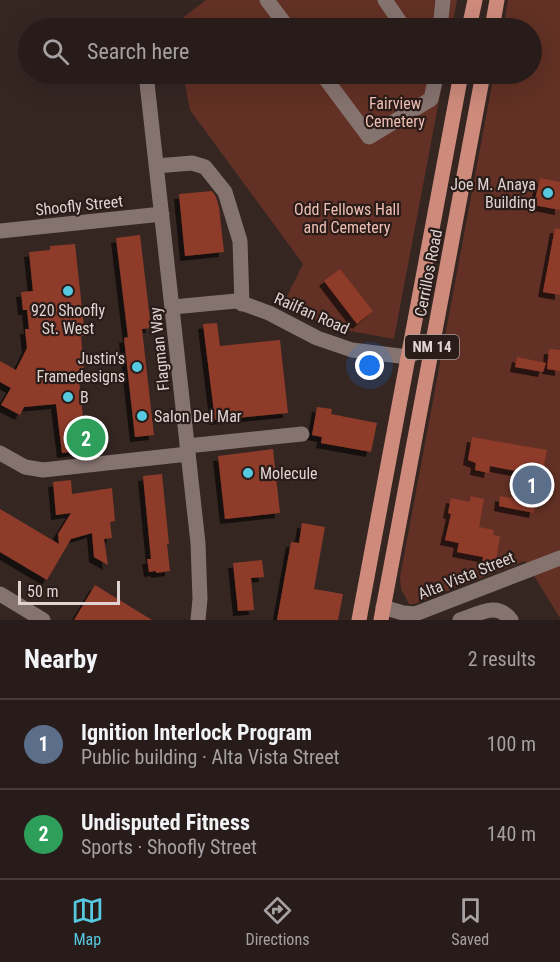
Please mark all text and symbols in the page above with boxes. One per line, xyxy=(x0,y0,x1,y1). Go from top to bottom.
search box xyxy=(18,18,542,84)
icon: search xyxy=(39,35,72,68)
text: Search here xyxy=(87,39,189,64)
park label: Fairview Cemetery xyxy=(365,94,425,131)
place label: Joe M. Anaya Building xyxy=(450,175,536,212)
marker: Joe M. Anaya Building xyxy=(541,186,555,200)
street label: Shoofly Street xyxy=(34,191,124,220)
park label: Odd Fellows Hall and Cemetery xyxy=(294,200,400,237)
street label: Cerrillos Road xyxy=(411,228,446,318)
marker: 920 Shoofly St. West xyxy=(61,284,75,298)
street label: Railfan Road xyxy=(271,289,352,338)
place label: 920 Shoofly St. West xyxy=(31,301,105,338)
street label: Flagman Way xyxy=(146,306,173,392)
road number: NM 14 xyxy=(405,335,459,359)
place label: Justin's Framedesigns xyxy=(36,349,125,386)
your location xyxy=(355,351,384,380)
marker: Justin's Framedesigns xyxy=(130,360,144,374)
place label: B xyxy=(80,388,89,407)
marker: B xyxy=(61,390,75,404)
place label: Salon Del Mar xyxy=(154,407,242,426)
marker: Salon Del Mar xyxy=(135,409,149,423)
pin: 2 xyxy=(66,416,106,460)
pin: 1 xyxy=(512,462,552,508)
place label: Molecule xyxy=(260,464,318,483)
marker: Molecule xyxy=(241,466,255,480)
street label: Alta Vista Street xyxy=(415,547,517,603)
scale bar xyxy=(18,578,120,606)
text: 50 m xyxy=(27,582,59,601)
text: Nearby xyxy=(24,644,98,674)
text: 2 results xyxy=(468,647,536,671)
text: Ignition Interlock Program xyxy=(81,720,312,745)
text: 1 xyxy=(38,732,49,756)
text: 100 m xyxy=(487,732,536,756)
text: Public building · Alta Vista Street xyxy=(81,745,340,769)
text: Undisputed Fitness xyxy=(81,810,250,835)
text: 2 xyxy=(38,822,49,846)
text: 140 m xyxy=(487,822,536,846)
text: Sports · Shoofly Street xyxy=(81,835,257,859)
tab: Map xyxy=(71,894,104,949)
tab: Directions xyxy=(246,894,309,949)
tab: Saved xyxy=(451,894,489,949)

